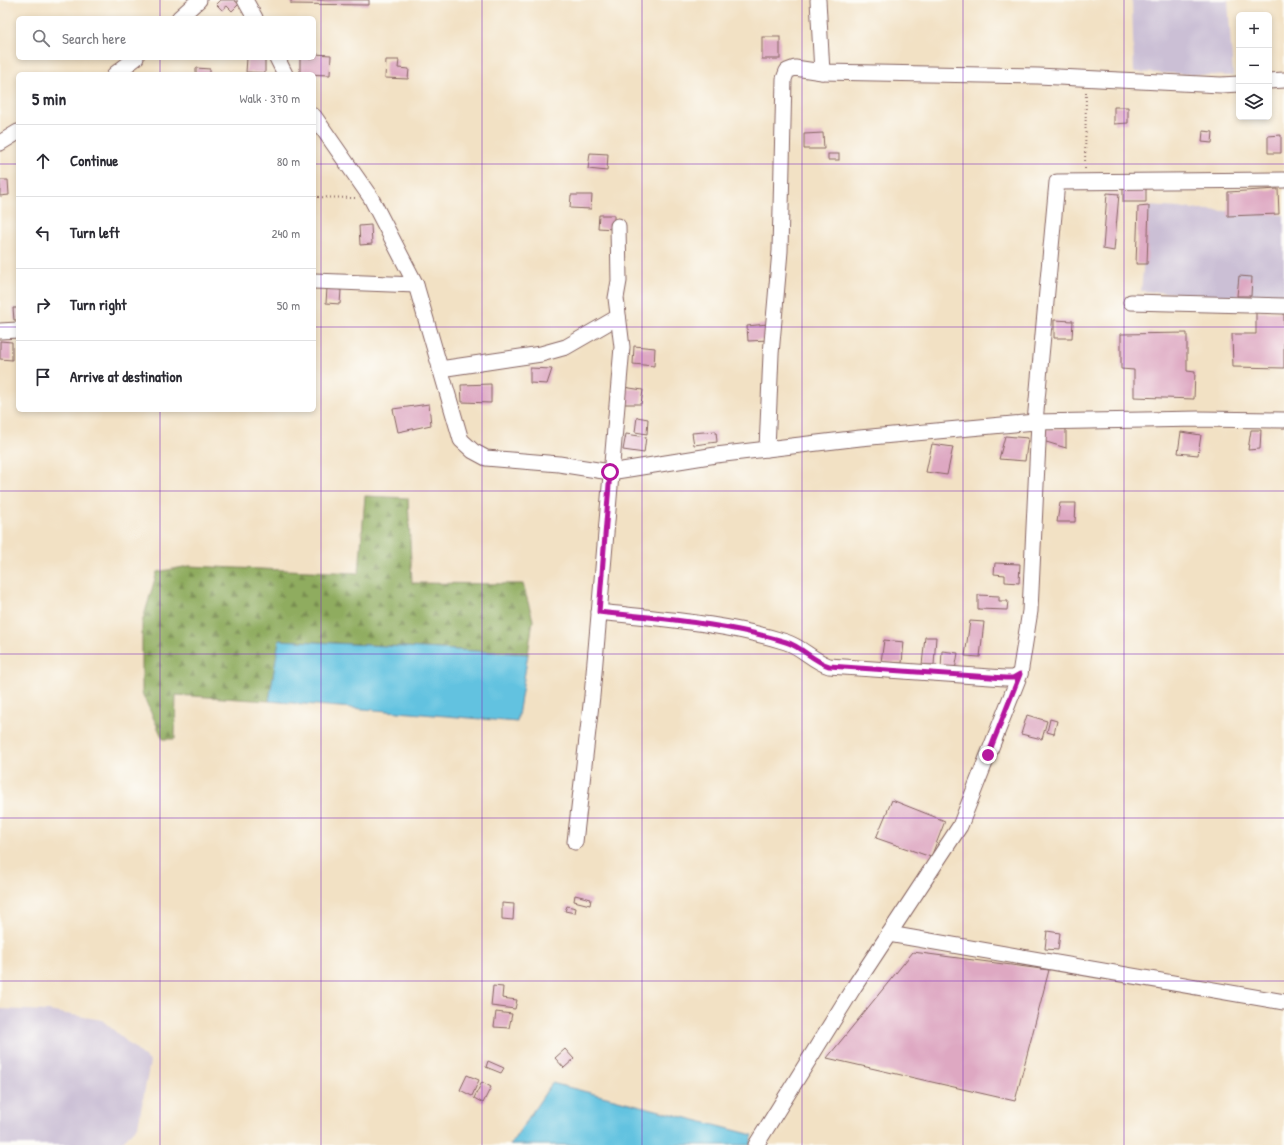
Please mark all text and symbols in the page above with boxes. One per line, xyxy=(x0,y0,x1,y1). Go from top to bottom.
map controls xyxy=(1236,12,1272,120)
button: + xyxy=(1236,12,1272,48)
search box xyxy=(16,16,316,60)
icon: search xyxy=(30,27,52,49)
text: Search here xyxy=(62,28,126,49)
button: − xyxy=(1236,48,1272,84)
button: layers xyxy=(1236,84,1272,120)
text: 5 min xyxy=(32,87,66,110)
text: Walk · 370 m xyxy=(240,89,300,107)
icon: ahead xyxy=(32,150,54,172)
text: Continue xyxy=(70,150,118,171)
text: 80 m xyxy=(277,152,300,170)
icon: left xyxy=(32,222,54,244)
text: Turn left xyxy=(70,222,120,243)
text: 240 m xyxy=(271,224,300,242)
icon: right xyxy=(32,294,54,316)
text: Turn right xyxy=(70,294,126,315)
text: 50 m xyxy=(277,296,300,314)
icon: arrive xyxy=(32,366,54,388)
text: Arrive at destination xyxy=(70,366,182,387)
route start xyxy=(601,463,619,481)
route end xyxy=(979,746,997,764)

